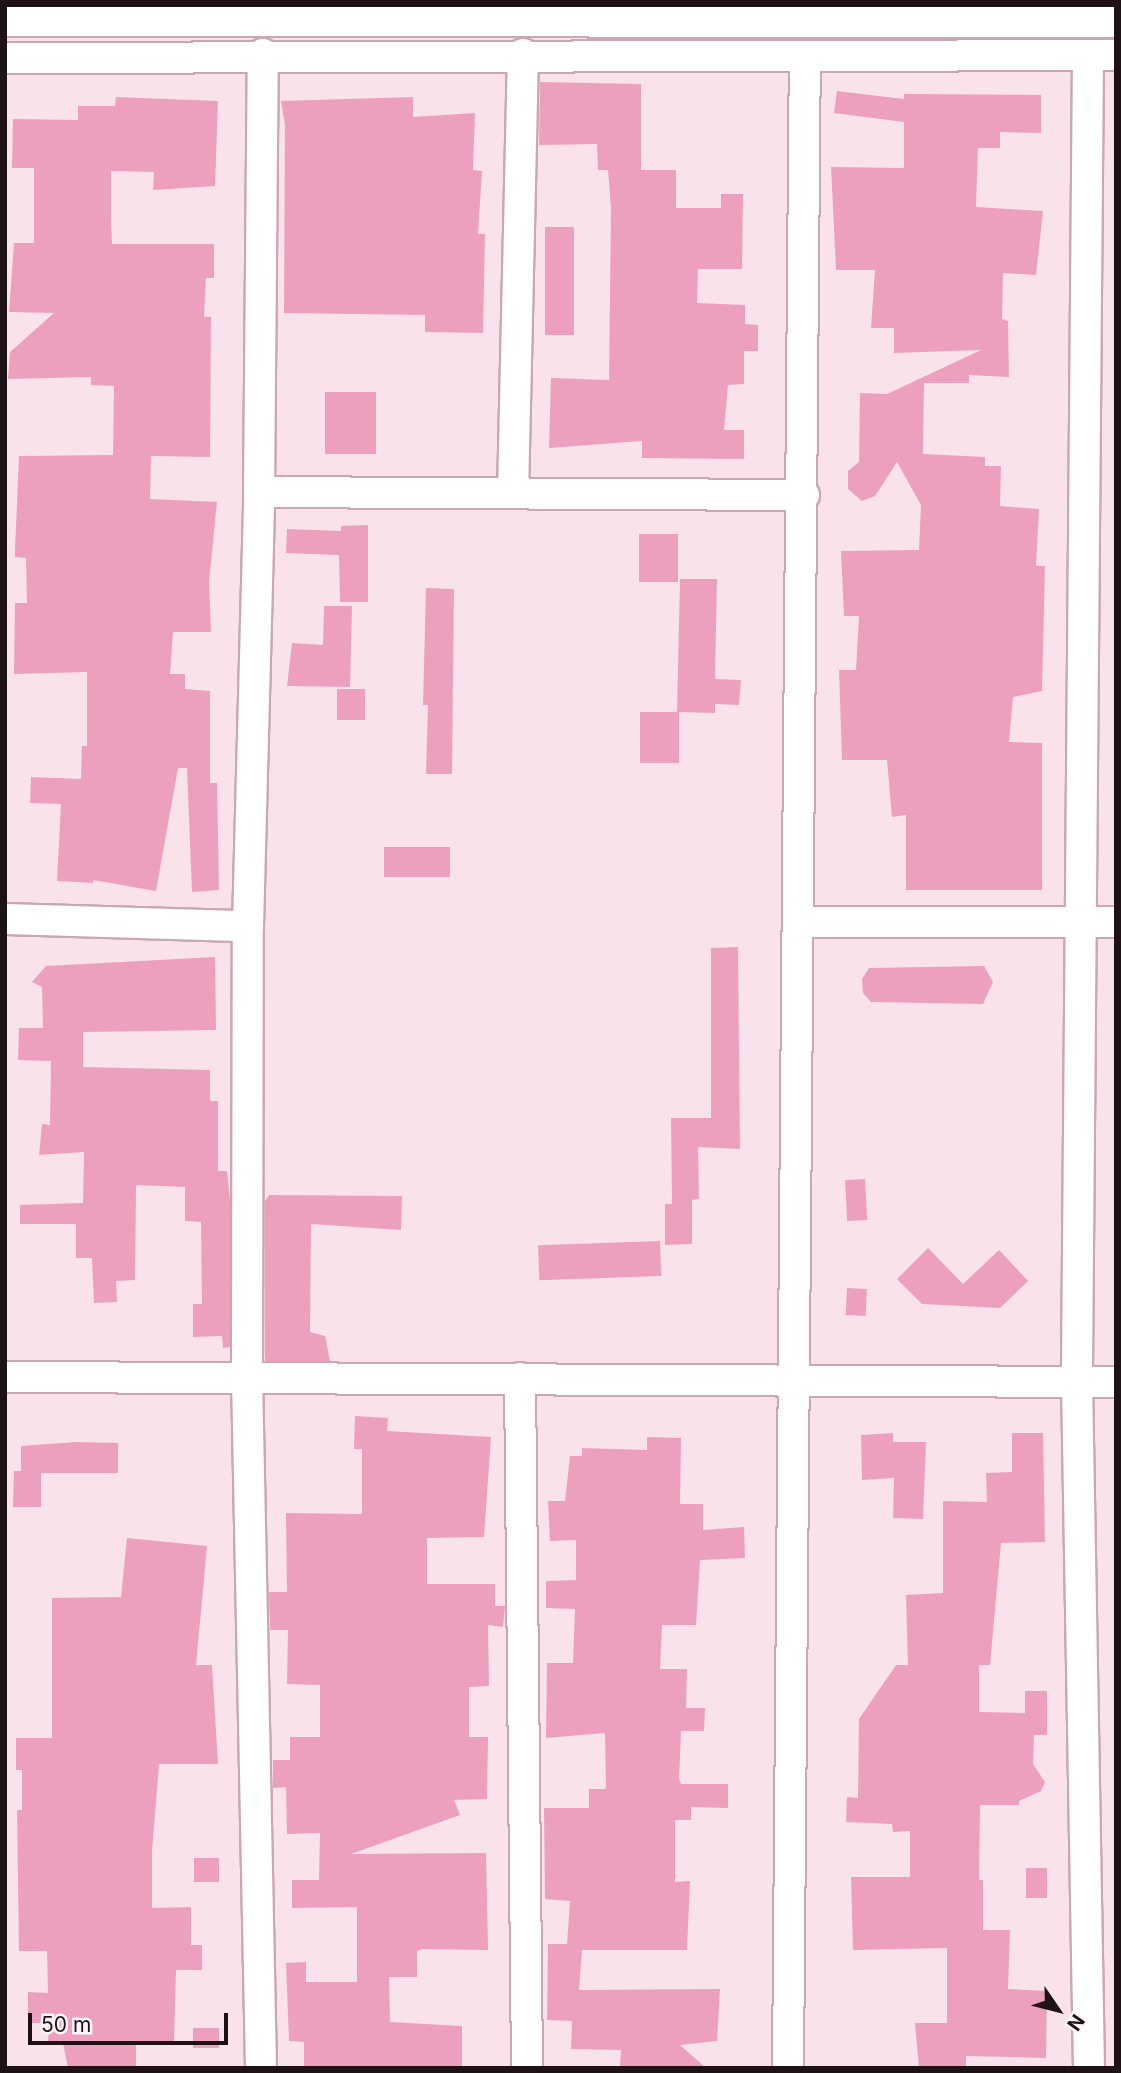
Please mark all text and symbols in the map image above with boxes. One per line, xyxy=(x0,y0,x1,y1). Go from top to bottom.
north arrow xyxy=(1023,1975,1093,2045)
scale bar xyxy=(32,2000,231,2044)
text: N xyxy=(1062,2010,1089,2035)
text: 50 m xyxy=(41,2012,91,2037)

